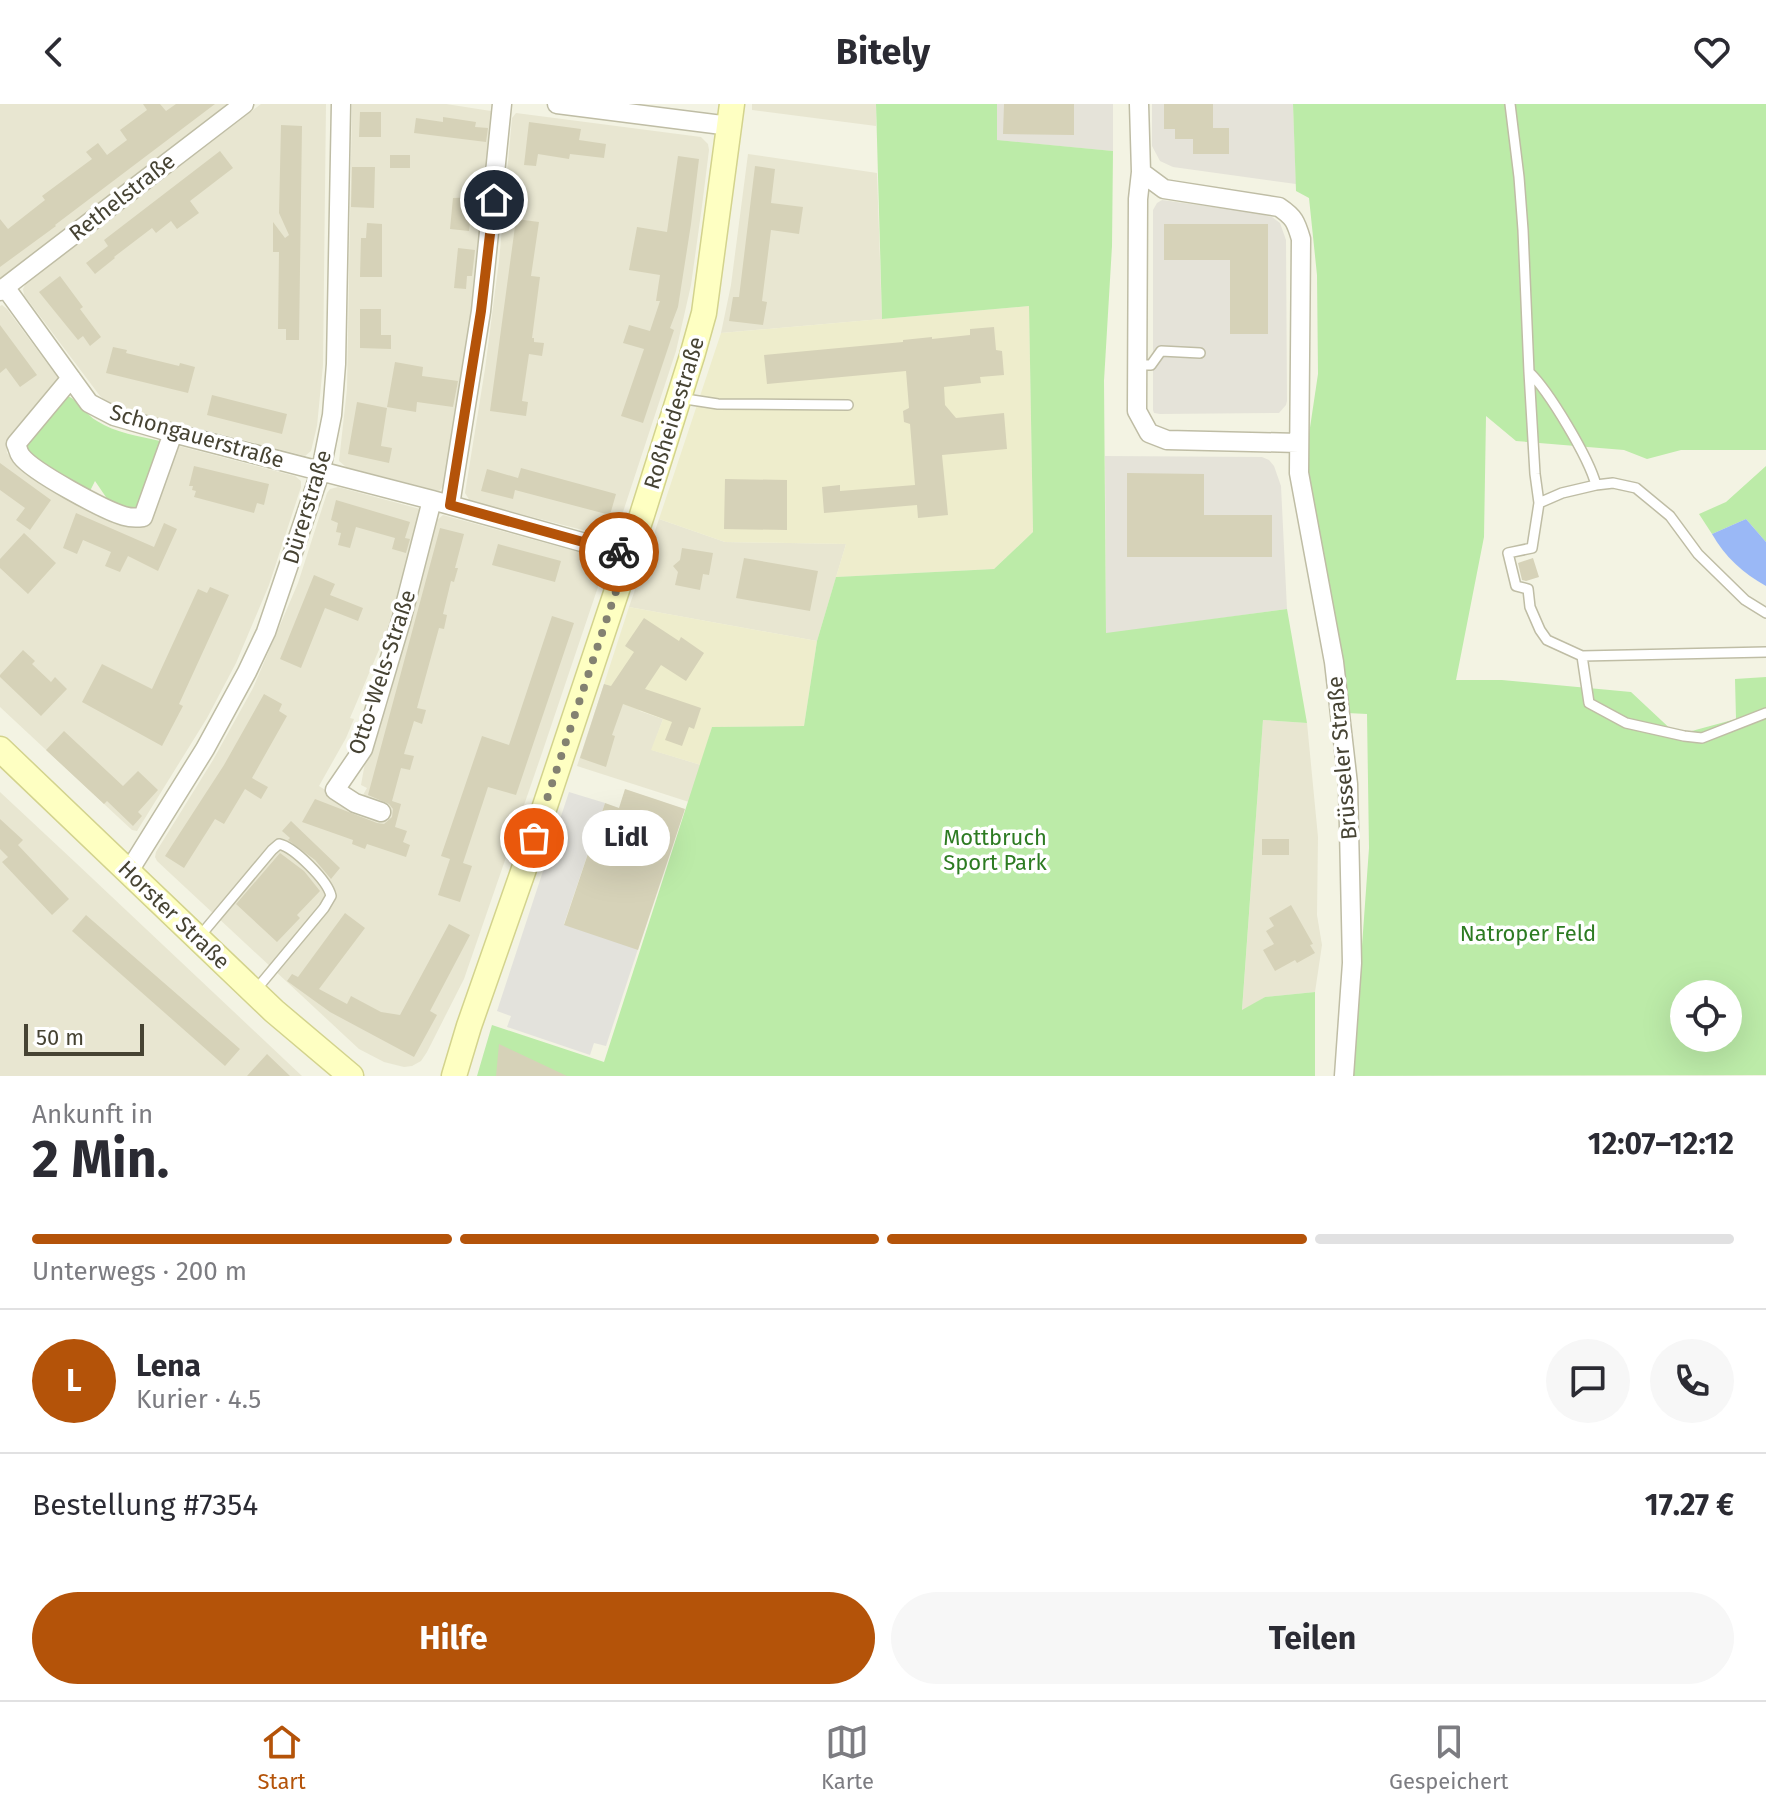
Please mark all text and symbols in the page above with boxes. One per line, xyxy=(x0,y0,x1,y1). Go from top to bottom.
icon: back xyxy=(32,30,76,74)
text: Bitely xyxy=(836,30,930,74)
icon: heart xyxy=(1690,30,1734,74)
street label: Rethelstraße xyxy=(64,147,180,247)
pin xyxy=(460,166,528,234)
icon: home xyxy=(472,178,516,222)
street label: Roßheidestraße xyxy=(638,333,710,493)
street label: Schongauerstraße xyxy=(107,398,287,474)
street label: Dürerstraße xyxy=(277,447,337,567)
courier xyxy=(579,512,659,592)
icon: bike xyxy=(597,530,641,574)
street label: Otto-Wels-Straße xyxy=(343,586,421,758)
street label: Brüsseler Straße xyxy=(1321,675,1363,841)
pin xyxy=(500,804,568,872)
callout: Lidl xyxy=(582,810,670,866)
icon: bag xyxy=(512,816,556,860)
text: Lidl xyxy=(604,822,648,853)
park label: Mottbruch Sport Park xyxy=(943,824,1047,876)
street label: Horster Straße xyxy=(113,855,235,975)
park label: Natroper Feld xyxy=(1460,920,1596,947)
map controls xyxy=(1670,980,1742,1052)
button: locate xyxy=(1670,980,1742,1052)
scale bar xyxy=(24,1020,144,1056)
text: 50 m xyxy=(36,1024,84,1051)
text: Ankunft in xyxy=(32,1099,153,1130)
text: 12:07–12:12 xyxy=(1588,1126,1734,1162)
text: 2 Min. xyxy=(32,1128,169,1191)
text: Unterwegs · 200 m xyxy=(32,1256,247,1287)
button: chat xyxy=(1546,1339,1630,1423)
button: phone xyxy=(1650,1339,1734,1423)
text: Lena xyxy=(136,1348,201,1384)
text: L xyxy=(66,1363,82,1399)
text: Kurier · 4.5 xyxy=(136,1384,261,1415)
text: Bestellung #7354 xyxy=(32,1487,258,1523)
text: 17.27 € xyxy=(1645,1487,1734,1523)
button: Hilfe xyxy=(32,1592,875,1684)
button: Teilen xyxy=(891,1592,1734,1684)
tab: Start xyxy=(258,1720,306,1795)
tab: Karte xyxy=(821,1720,874,1795)
tab: Gespeichert xyxy=(1389,1720,1508,1795)

